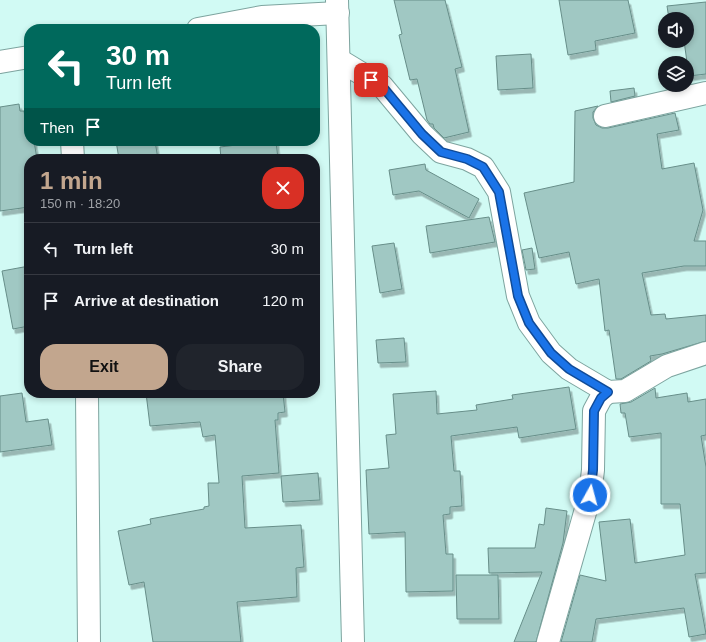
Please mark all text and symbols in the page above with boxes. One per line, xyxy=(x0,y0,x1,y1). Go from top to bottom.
map controls xyxy=(658,12,694,92)
button: sound xyxy=(658,12,694,48)
icon: left xyxy=(40,40,92,92)
text: 30 m xyxy=(106,40,170,71)
button: layers xyxy=(658,56,694,92)
pin xyxy=(354,63,388,97)
icon: arrive xyxy=(360,69,382,91)
text: Turn left xyxy=(106,73,171,93)
icon: arrive xyxy=(82,116,104,138)
text: Then xyxy=(40,119,74,136)
text: 1 min xyxy=(40,167,103,194)
button: close xyxy=(262,167,304,209)
text: 150 m · 18:20 xyxy=(40,196,120,211)
icon: left xyxy=(40,238,62,260)
text: Turn left xyxy=(74,240,133,257)
text: 30 m xyxy=(271,240,304,257)
icon: arrive xyxy=(40,290,62,312)
text: Arrive at destination xyxy=(74,292,219,309)
text: 120 m xyxy=(262,292,304,309)
button: Exit xyxy=(40,344,168,390)
button: Share xyxy=(176,344,304,390)
position arrow xyxy=(569,474,611,516)

